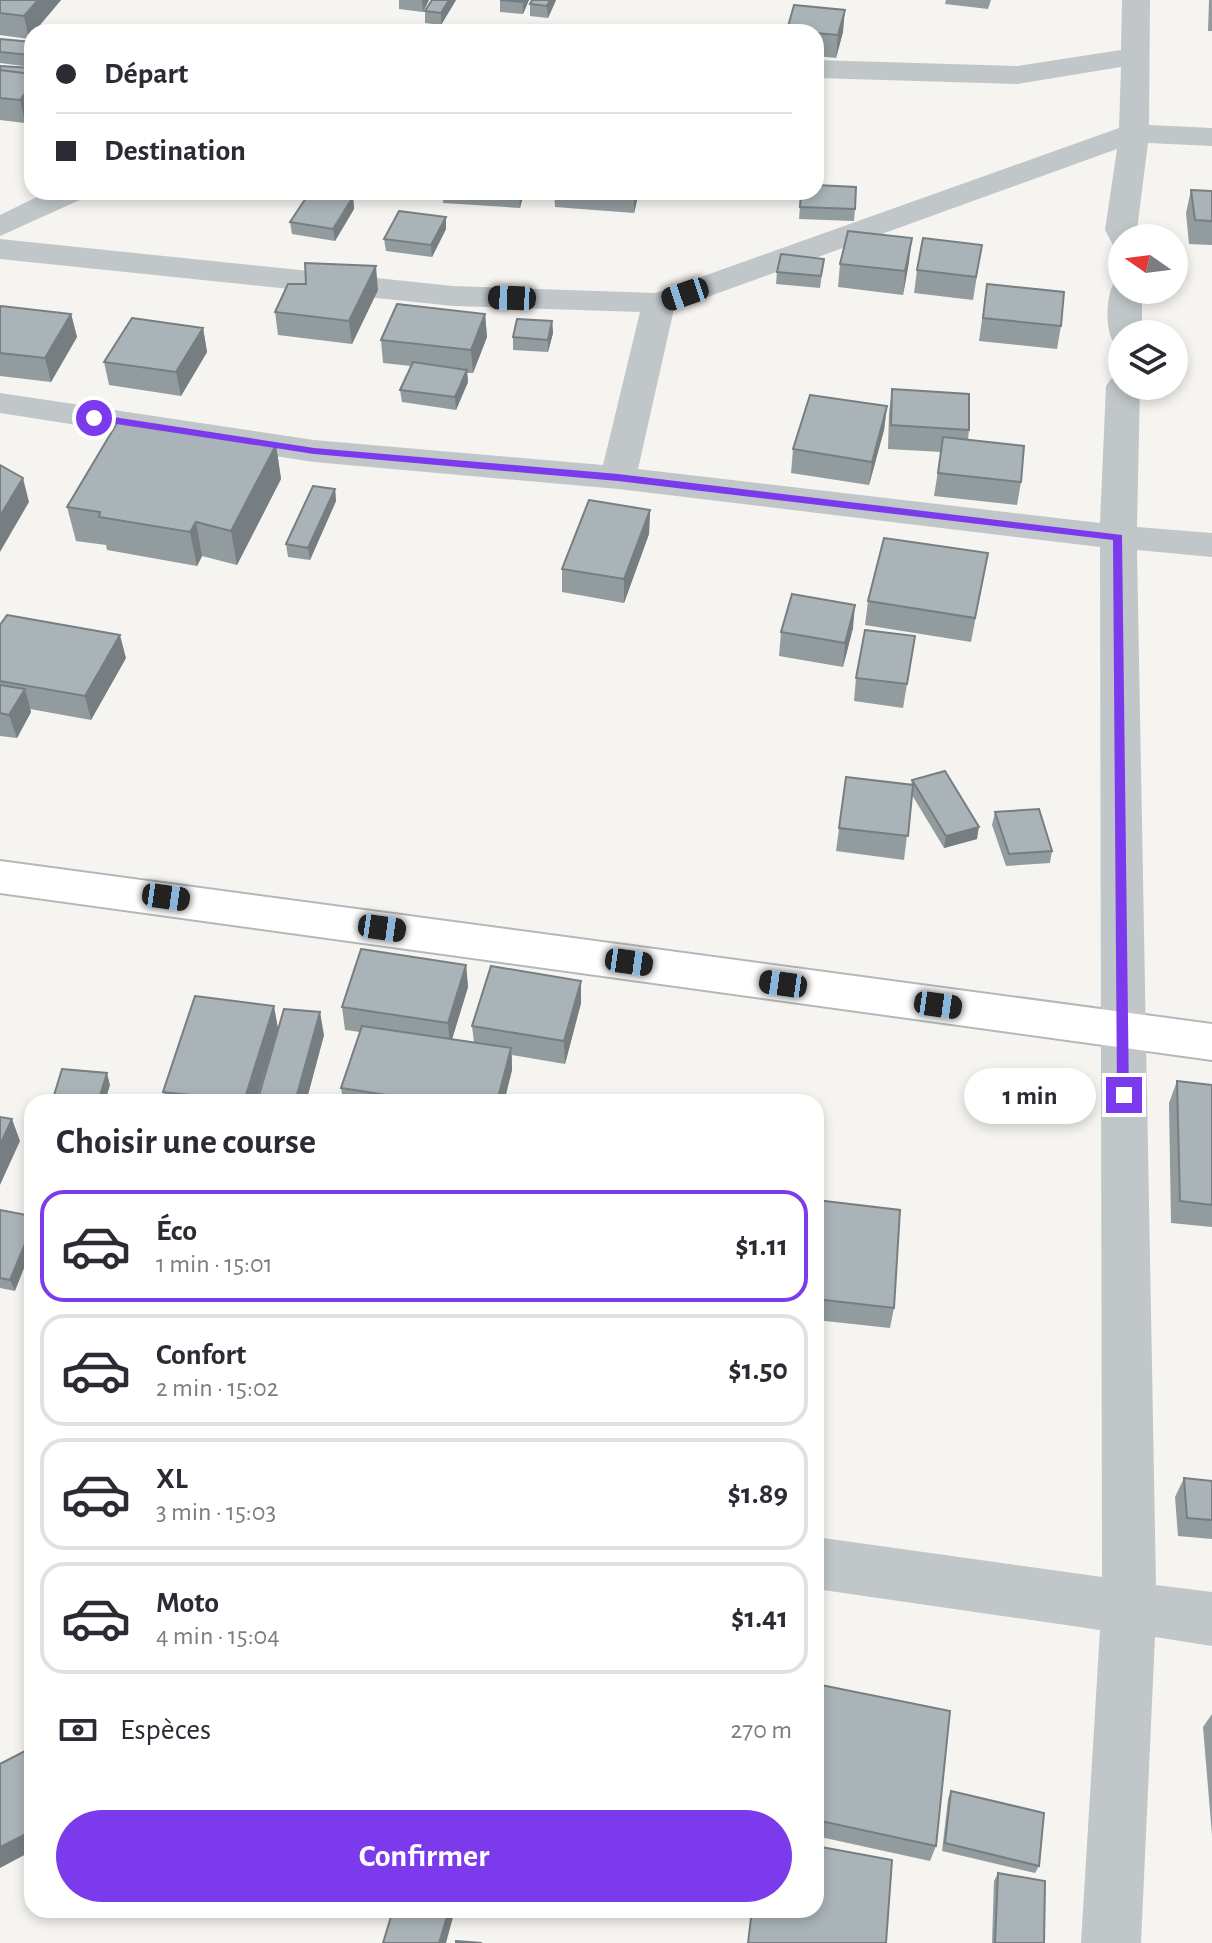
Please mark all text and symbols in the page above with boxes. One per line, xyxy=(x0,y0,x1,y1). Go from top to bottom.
text: Départ xyxy=(104,59,188,89)
text: Destination xyxy=(104,136,246,166)
north arrow xyxy=(1108,224,1188,304)
map controls xyxy=(1108,224,1188,400)
car xyxy=(658,275,712,313)
car xyxy=(488,285,536,311)
button: layers xyxy=(1108,320,1188,400)
route start xyxy=(76,400,112,436)
car xyxy=(141,882,191,912)
car xyxy=(357,913,407,943)
car xyxy=(604,947,654,977)
car xyxy=(758,969,808,999)
car xyxy=(913,990,963,1020)
callout: 1 min xyxy=(964,1067,1096,1123)
route end xyxy=(1106,1077,1142,1113)
text: 1 min xyxy=(1003,1083,1057,1109)
text: Choisir une course xyxy=(56,1124,316,1160)
icon: car xyxy=(60,1210,132,1282)
text: Éco xyxy=(156,1216,197,1246)
text: $1.11 xyxy=(735,1231,788,1261)
text: 1 min · 15:01 xyxy=(156,1251,273,1277)
icon: car xyxy=(60,1334,132,1406)
text: Confort xyxy=(156,1340,246,1370)
text: $1.50 xyxy=(728,1355,788,1385)
text: 2 min · 15:02 xyxy=(156,1375,279,1401)
icon: car xyxy=(60,1458,132,1530)
text: XL xyxy=(156,1464,188,1494)
text: $1.89 xyxy=(728,1479,788,1509)
text: 3 min · 15:03 xyxy=(156,1499,276,1525)
icon: car xyxy=(60,1582,132,1654)
text: Moto xyxy=(156,1588,219,1618)
text: $1.41 xyxy=(731,1603,788,1633)
text: 4 min · 15:04 xyxy=(156,1623,280,1649)
icon: cash xyxy=(56,1708,100,1752)
text: Espèces xyxy=(120,1715,211,1745)
text: 270 m xyxy=(731,1717,792,1743)
button: Confirmer xyxy=(56,1810,792,1902)

